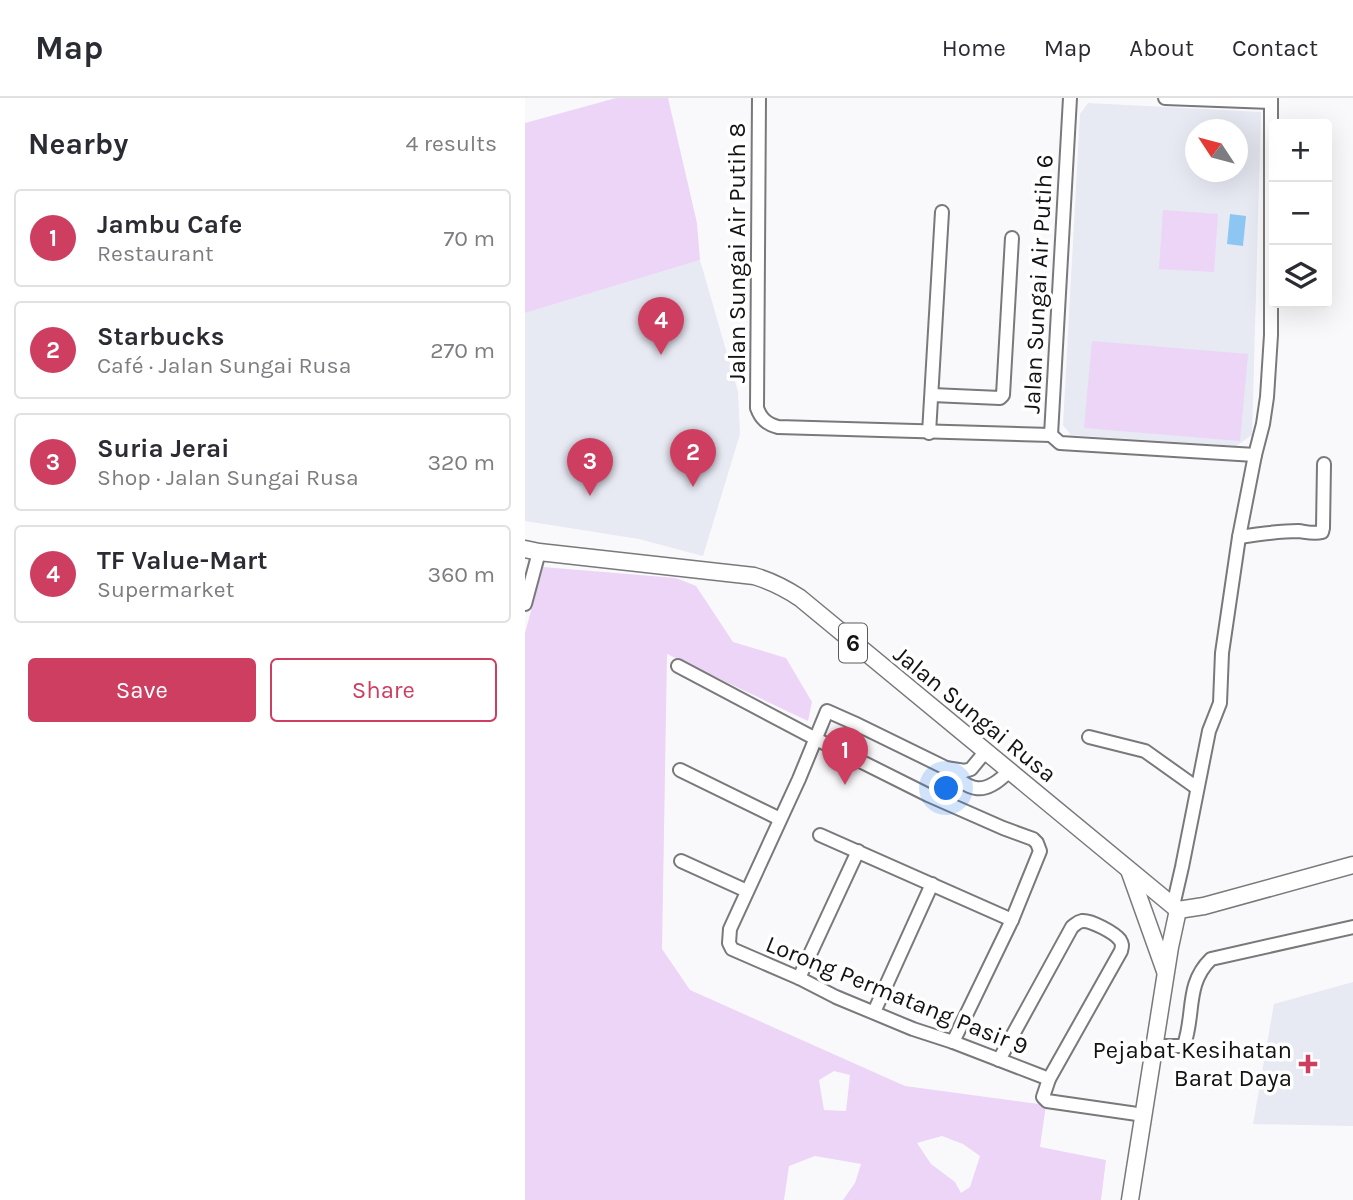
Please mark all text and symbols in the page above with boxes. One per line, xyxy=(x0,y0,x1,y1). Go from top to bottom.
text: Map xyxy=(35,29,103,67)
text: Home xyxy=(942,34,1006,62)
text: Map xyxy=(1044,34,1091,62)
text: About xyxy=(1129,34,1194,62)
text: Contact xyxy=(1232,34,1318,62)
north arrow xyxy=(1185,119,1248,182)
map controls xyxy=(1269,119,1332,308)
button: + xyxy=(1269,119,1332,182)
street label: Jalan Sungai Air Putih 8 xyxy=(723,123,751,383)
text: Nearby xyxy=(28,126,128,162)
text: 4 results xyxy=(405,130,497,157)
street label: Jalan Sungai Air Putih 6 xyxy=(1017,154,1059,414)
button: − xyxy=(1269,182,1332,245)
text: Jambu Cafe xyxy=(97,209,242,240)
text: 1 xyxy=(49,225,57,252)
text: 70 m xyxy=(444,225,495,252)
text: Restaurant xyxy=(97,240,214,267)
button: layers xyxy=(1269,245,1332,308)
pin: 4 xyxy=(638,297,684,355)
text: Starbucks xyxy=(97,321,224,352)
text: 2 xyxy=(46,337,60,364)
text: 270 m xyxy=(430,337,495,364)
text: Café · Jalan Sungai Rusa xyxy=(97,352,351,379)
pin: 2 xyxy=(670,429,716,487)
text: Suria Jerai xyxy=(97,433,230,464)
pin: 3 xyxy=(567,438,613,496)
text: 3 xyxy=(46,449,60,476)
text: 320 m xyxy=(427,449,495,476)
text: Shop · Jalan Sungai Rusa xyxy=(97,464,359,491)
text: TF Value-Mart xyxy=(97,545,268,576)
text: 4 xyxy=(46,561,60,588)
text: 360 m xyxy=(428,561,495,588)
text: Supermarket xyxy=(97,576,234,603)
road number: 6 xyxy=(839,624,867,663)
street label: Jalan Sungai Rusa xyxy=(888,640,1062,788)
button: Save xyxy=(28,658,256,722)
button: Share xyxy=(270,658,497,722)
pin: 1 xyxy=(822,727,868,785)
your location xyxy=(929,771,963,805)
street label: Lorong Permatang Pasir 9 xyxy=(762,930,1032,1060)
place label: Pejabat Kesihatan Barat Daya xyxy=(1092,1036,1292,1092)
marker: Pejabat Kesihatan Barat Daya xyxy=(1298,1054,1318,1074)

